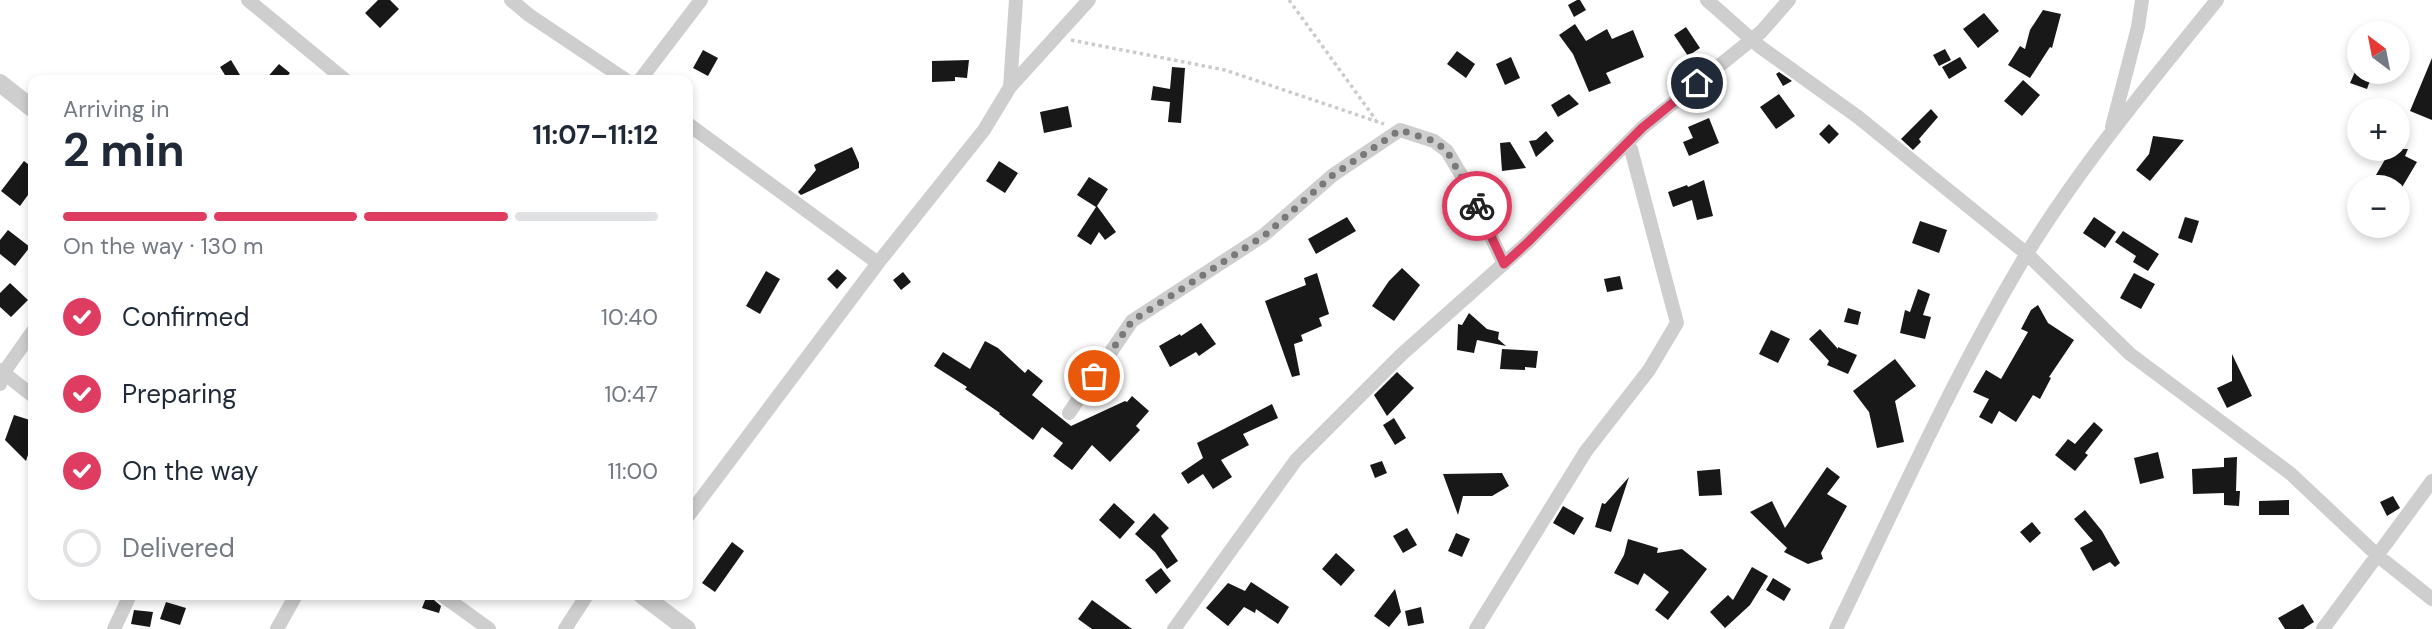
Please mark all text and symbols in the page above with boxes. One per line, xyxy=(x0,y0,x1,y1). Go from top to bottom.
north arrow xyxy=(2347,21,2410,84)
map controls xyxy=(2347,21,2410,238)
pin xyxy=(1667,53,1727,113)
icon: home xyxy=(1678,64,1716,102)
text: Arriving in xyxy=(63,94,169,124)
button: + xyxy=(2347,98,2410,161)
text: 11:07–11:12 xyxy=(533,118,658,152)
text: 2 min xyxy=(63,120,185,180)
courier xyxy=(1442,171,1512,241)
button: − xyxy=(2347,175,2410,238)
icon: bike xyxy=(1458,187,1496,225)
text: On the way · 130 m xyxy=(63,231,264,261)
icon: check xyxy=(63,298,101,336)
text: Confirmed xyxy=(122,300,249,334)
text: 10:40 xyxy=(601,302,658,332)
pin xyxy=(1064,346,1124,406)
icon: bag xyxy=(1075,357,1113,395)
icon: check xyxy=(63,375,101,413)
text: Preparing xyxy=(122,377,237,411)
text: 10:47 xyxy=(604,379,658,409)
icon: check xyxy=(63,452,101,490)
text: On the way xyxy=(122,454,258,488)
text: 11:00 xyxy=(608,456,658,486)
text: Delivered xyxy=(122,531,235,565)

